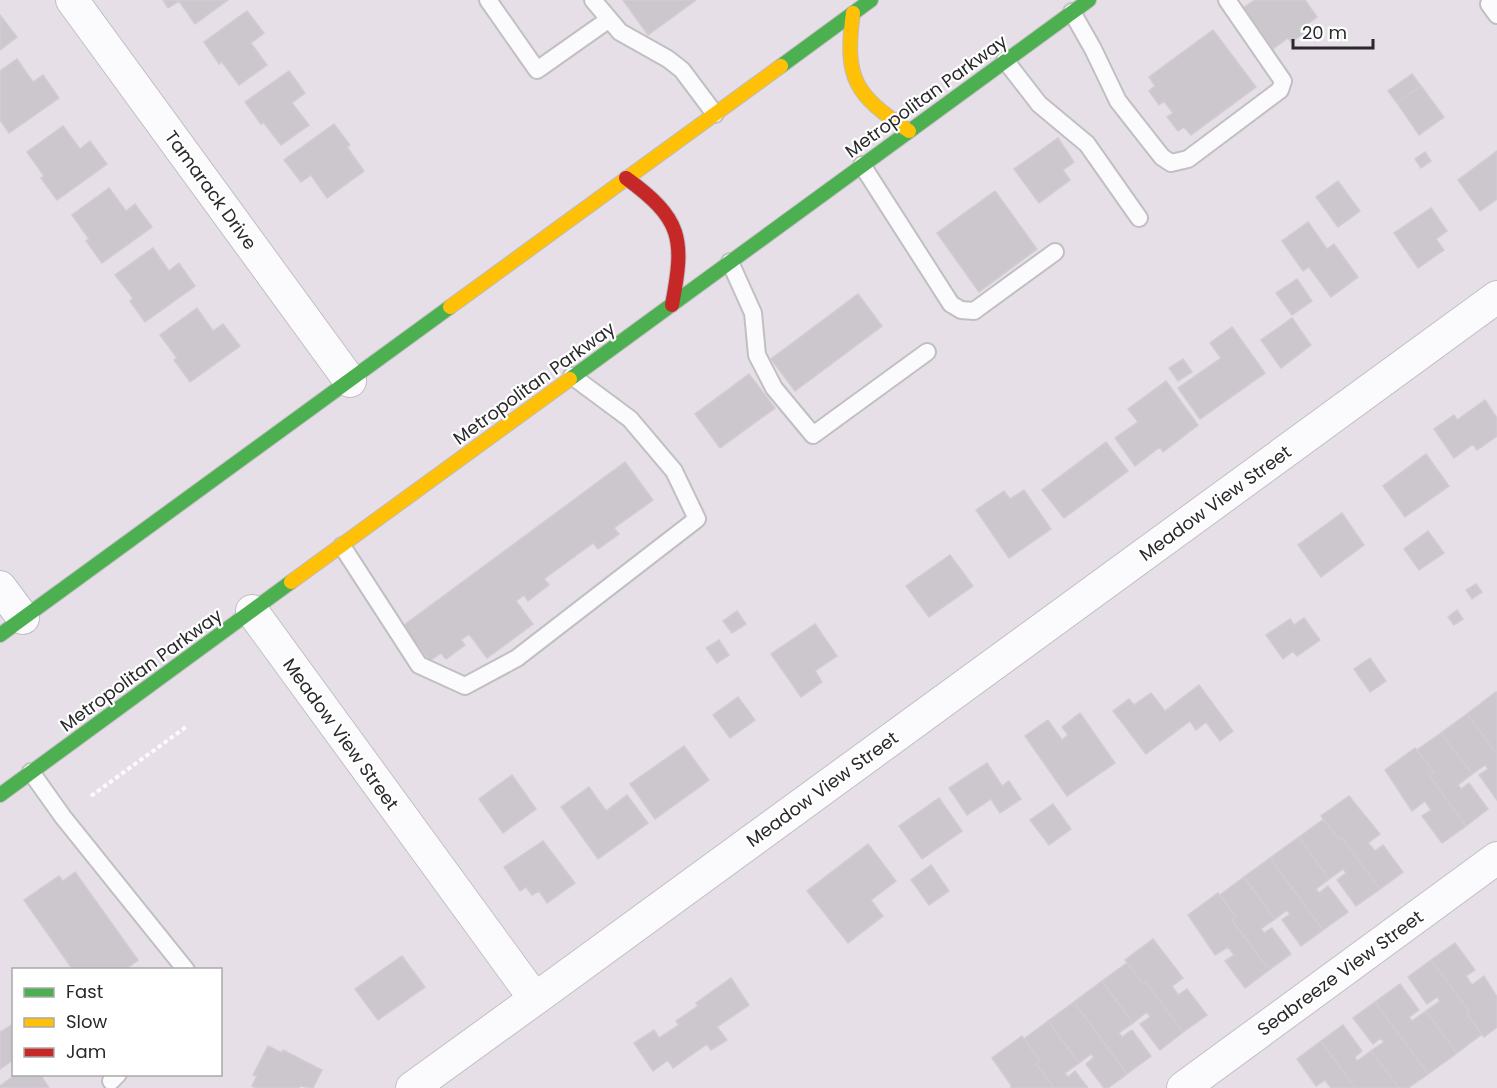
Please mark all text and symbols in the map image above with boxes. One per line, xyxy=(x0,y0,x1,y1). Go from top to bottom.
scale bar xyxy=(1293,12,1372,50)
text: 20 m xyxy=(1302,20,1347,45)
street label: Metropolitan Parkway xyxy=(840,29,1012,163)
street label: Tamarack Drive xyxy=(159,125,263,255)
street label: Metropolitan Parkway xyxy=(448,316,620,450)
street label: Meadow View Street xyxy=(1134,439,1296,567)
street label: Metropolitan Parkway xyxy=(55,603,227,737)
street label: Meadow View Street xyxy=(277,653,405,815)
street label: Meadow View Street xyxy=(741,725,903,853)
street label: Seabreeze View Street xyxy=(1252,904,1428,1042)
legend xyxy=(12,968,222,1076)
text: Fast xyxy=(66,979,103,1004)
text: Slow xyxy=(66,1009,108,1034)
text: Jam xyxy=(66,1039,106,1064)

